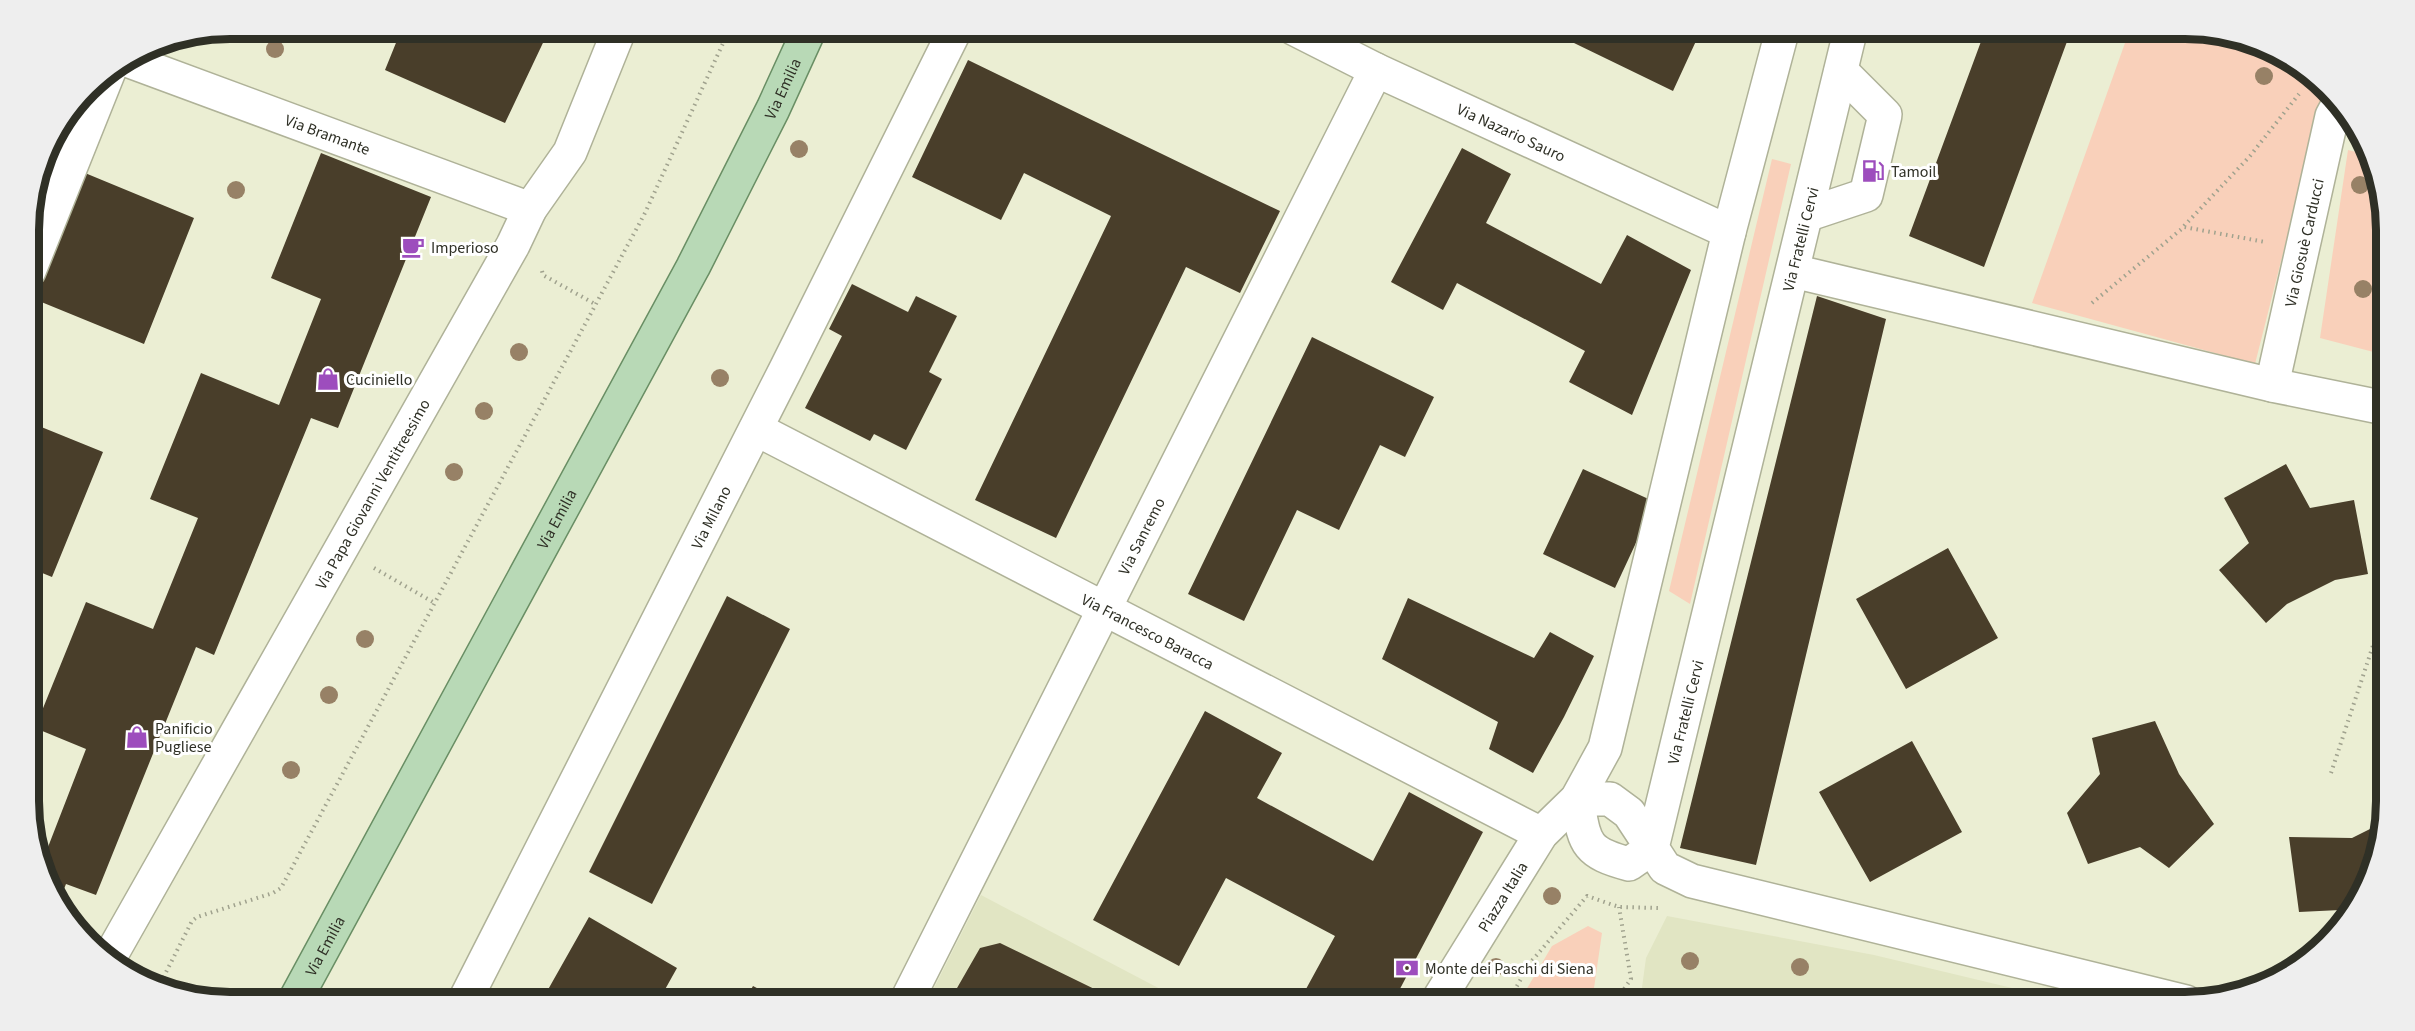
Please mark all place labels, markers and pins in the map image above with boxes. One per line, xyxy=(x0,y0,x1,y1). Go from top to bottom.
fuel station icon: Tamoil xyxy=(1860,158,1886,184)
place label: Tamoil xyxy=(1891,161,1936,183)
cafe icon: Imperioso xyxy=(400,234,426,260)
place label: Imperioso xyxy=(431,237,499,259)
shop icon: Cuciniello xyxy=(315,366,341,392)
place label: Cuciniello xyxy=(346,369,412,391)
place label: Panificio Pugliese xyxy=(155,718,213,758)
shop icon: Panificio Pugliese xyxy=(124,724,150,750)
bank icon: Monte dei Paschi di Siena xyxy=(1394,955,1420,981)
place label: Monte dei Paschi di Siena xyxy=(1425,958,1594,980)

